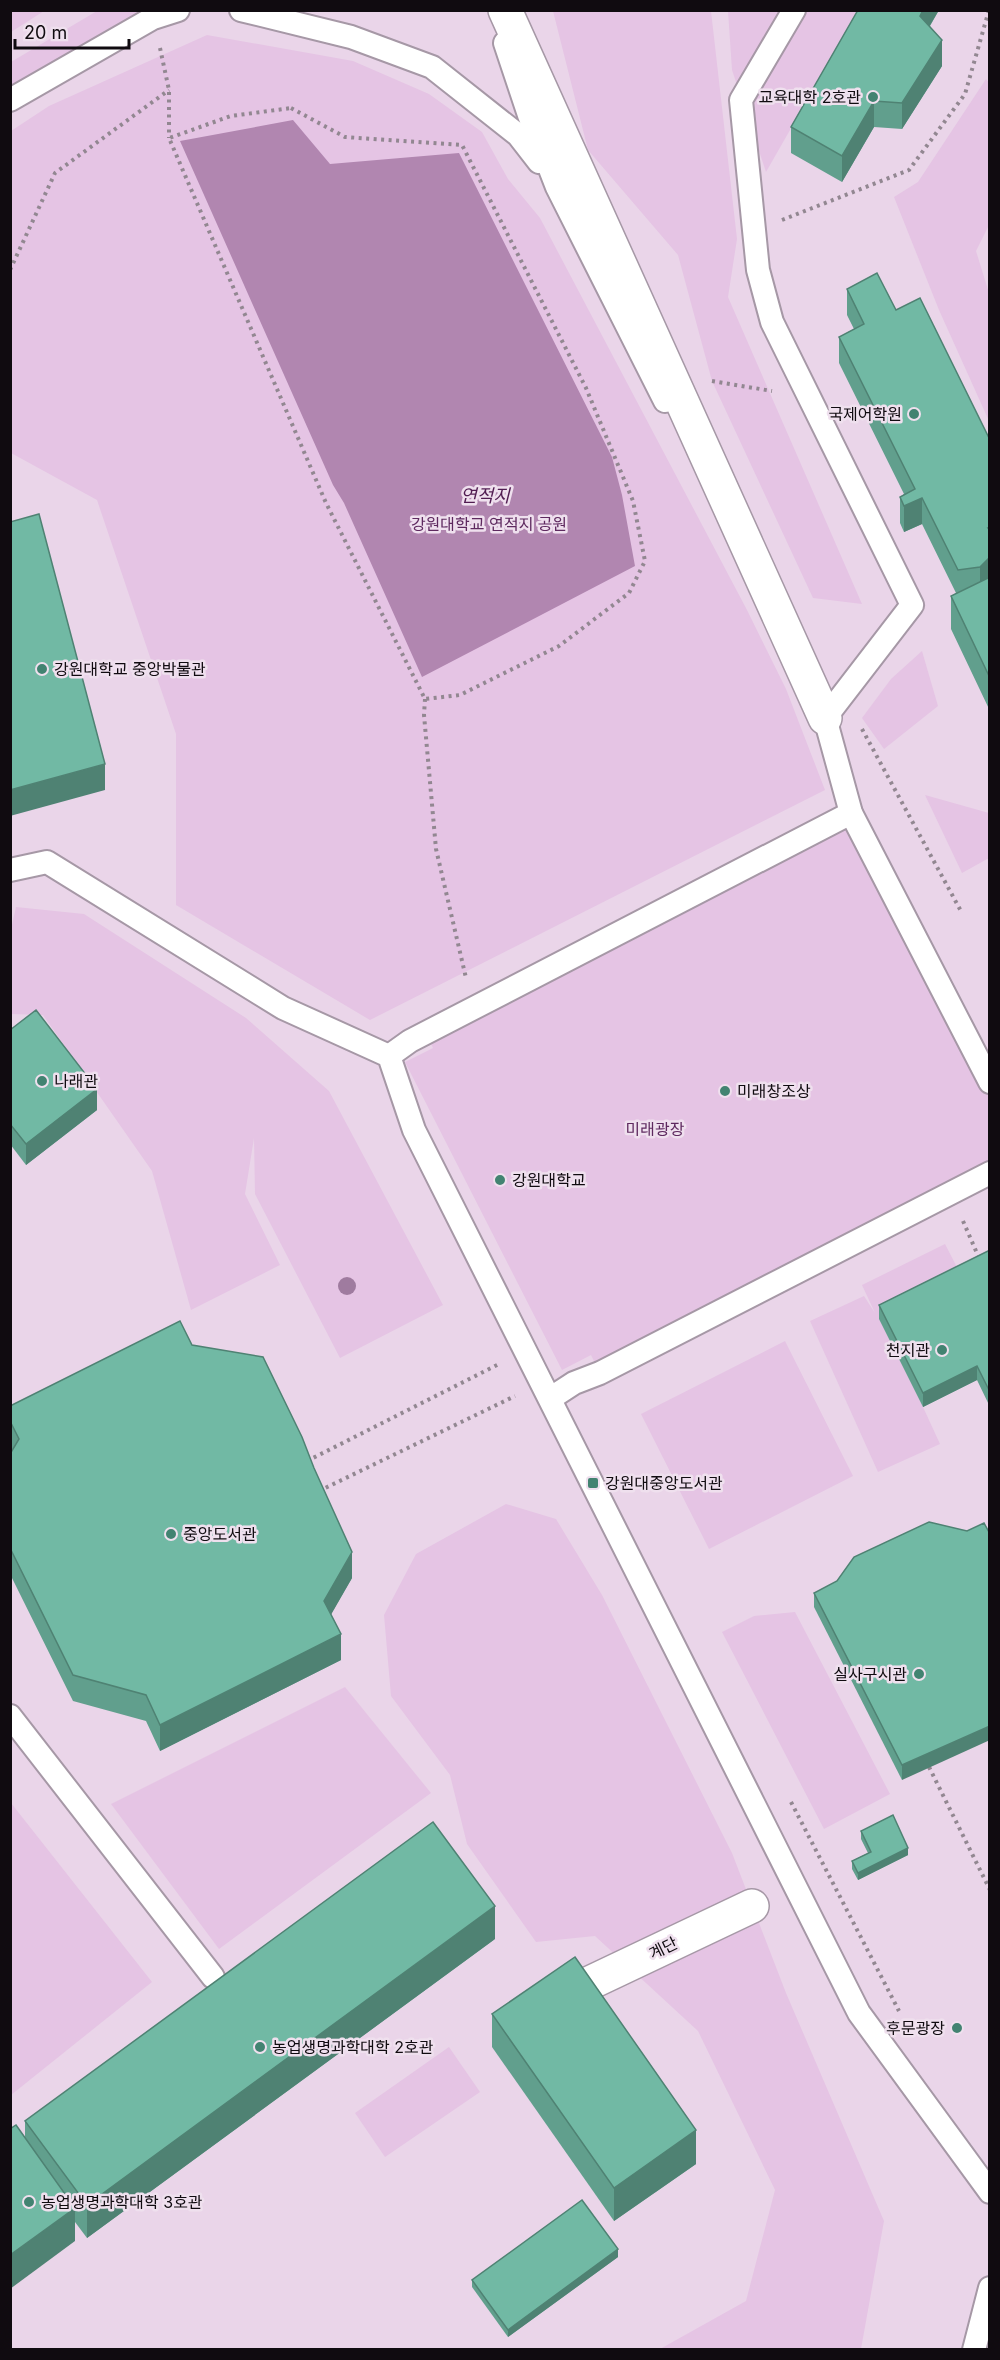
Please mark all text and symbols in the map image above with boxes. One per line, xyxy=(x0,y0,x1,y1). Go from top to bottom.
scale bar xyxy=(15,12,129,50)
text: 20 m xyxy=(24,22,67,43)
place label: 교육대학 2호관 xyxy=(758,87,861,107)
marker: 교육대학 2호관 xyxy=(866,90,880,104)
place label: 국제어학원 xyxy=(828,404,902,424)
marker: 국제어학원 xyxy=(907,407,921,421)
water label: 연적지 xyxy=(460,485,511,506)
park label: 강원대학교 연적지 공원 xyxy=(411,514,567,534)
place label: 강원대학교 중앙박물관 xyxy=(54,659,206,679)
marker: 강원대학교 중앙박물관 xyxy=(35,662,49,676)
place label: 나래관 xyxy=(54,1071,98,1091)
marker: 나래관 xyxy=(35,1074,49,1088)
place label: 미래창조상 xyxy=(737,1081,811,1101)
marker: 미래창조상 xyxy=(718,1084,732,1098)
park label: 미래광장 xyxy=(626,1119,685,1139)
place label: 강원대학교 xyxy=(512,1170,586,1190)
marker: 강원대학교 xyxy=(493,1173,507,1187)
place label: 천지관 xyxy=(886,1340,930,1360)
marker: 천지관 xyxy=(935,1343,949,1357)
place label: 강원대중앙도서관 xyxy=(605,1473,723,1493)
marker: 강원대중앙도서관 xyxy=(586,1476,600,1490)
place label: 중앙도서관 xyxy=(183,1524,257,1544)
marker: 중앙도서관 xyxy=(164,1527,178,1541)
place label: 실사구시관 xyxy=(833,1664,907,1684)
marker: 실사구시관 xyxy=(912,1667,926,1681)
street label: 계단 xyxy=(645,1932,681,1963)
place label: 후문광장 xyxy=(886,2018,945,2038)
marker: 후문광장 xyxy=(950,2021,964,2035)
place label: 농업생명과학대학 2호관 xyxy=(272,2037,434,2057)
marker: 농업생명과학대학 2호관 xyxy=(253,2040,267,2054)
place label: 농업생명과학대학 3호관 xyxy=(41,2192,203,2212)
marker: 농업생명과학대학 3호관 xyxy=(22,2195,36,2209)

